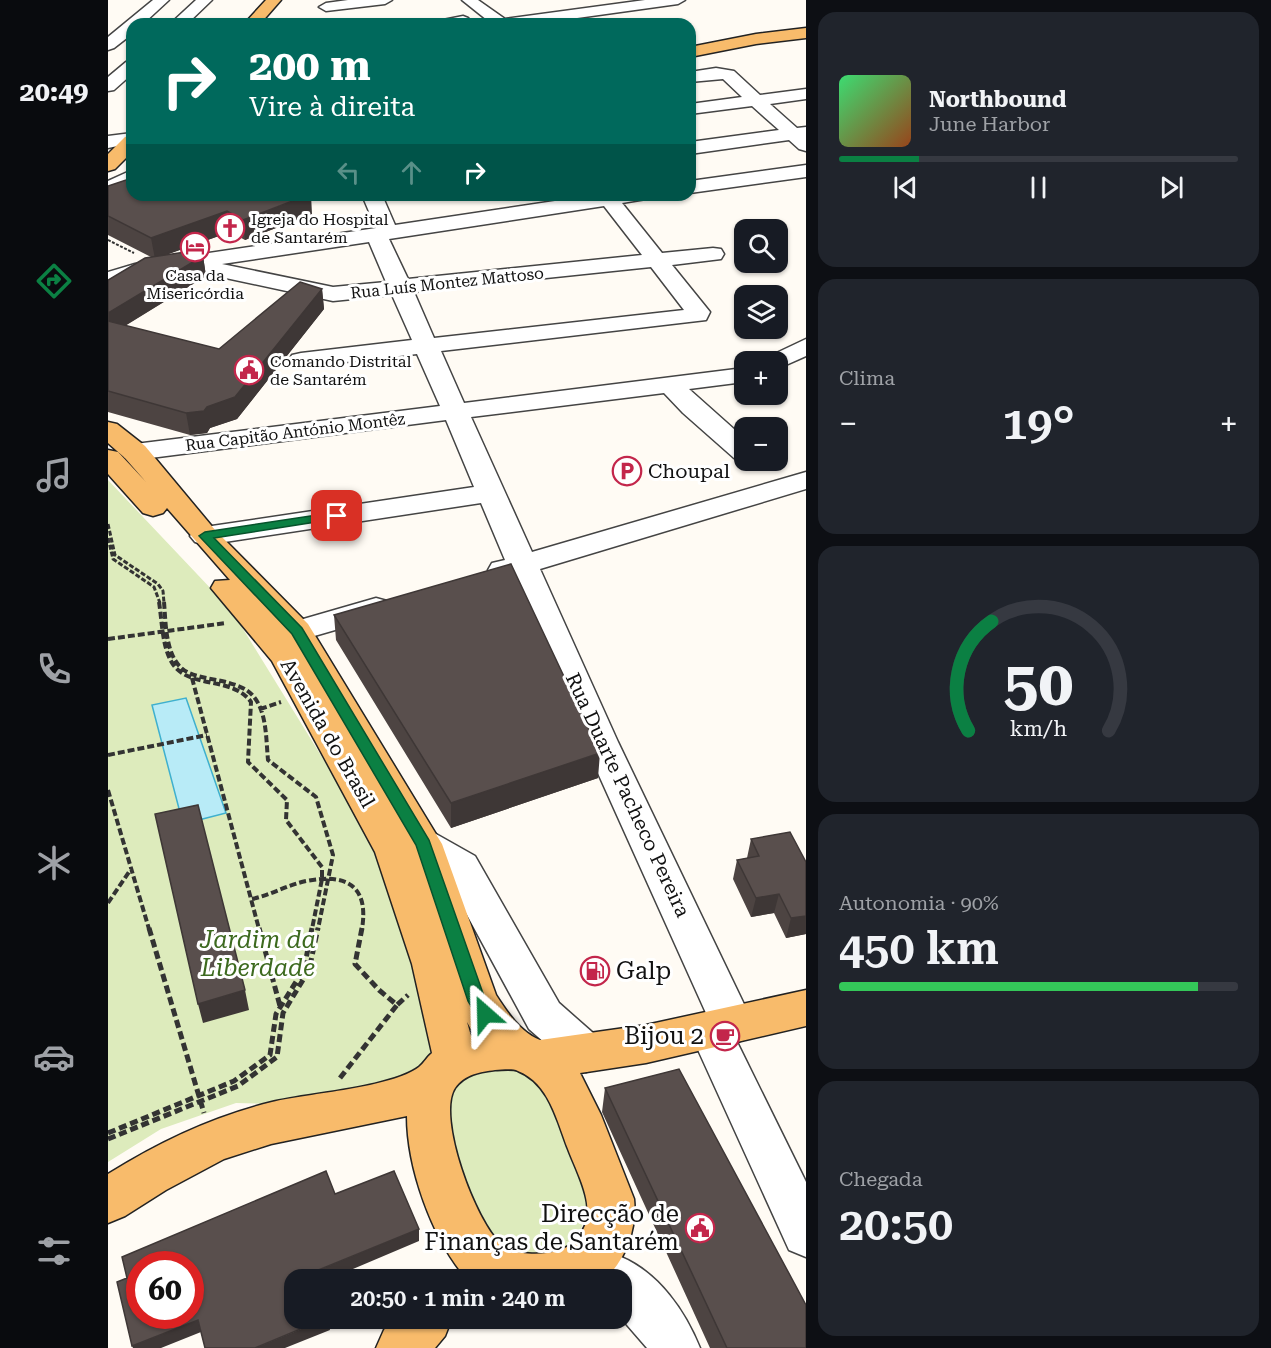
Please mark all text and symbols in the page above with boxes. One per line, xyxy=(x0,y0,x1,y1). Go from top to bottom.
text: 200 m xyxy=(249,41,371,90)
icon: right xyxy=(150,42,228,120)
text: 20:49 xyxy=(20,76,88,108)
text: Northbound xyxy=(929,87,1067,112)
text: Vire à direita xyxy=(249,91,415,123)
text: June Harbor xyxy=(929,112,1050,136)
icon: left xyxy=(332,156,365,189)
icon: ahead xyxy=(395,156,428,189)
icon: right xyxy=(458,156,491,189)
icon: previous xyxy=(889,171,922,204)
icon: pause xyxy=(1022,171,1055,204)
icon: next xyxy=(1155,171,1188,204)
place label: Igreja do Hospital de Santarém xyxy=(251,210,388,247)
church icon: Igreja do Hospital de Santarém xyxy=(214,212,246,244)
map controls xyxy=(734,219,788,471)
button: search xyxy=(734,219,788,273)
hotel icon: Casa da Misericórdia xyxy=(179,231,211,263)
icon: directions xyxy=(33,260,75,302)
street label: Rua Luís Montez Mattoso xyxy=(349,263,545,303)
place label: Casa da Misericórdia xyxy=(146,266,244,303)
button: layers xyxy=(734,285,788,339)
button: + xyxy=(734,351,788,405)
place label: Comando Distrital de Santarém xyxy=(270,352,411,389)
public building icon: Comando Distrital de Santarém xyxy=(233,354,265,386)
text: Clima xyxy=(839,366,895,390)
text: 19° xyxy=(1002,397,1075,450)
text: − xyxy=(839,404,857,443)
text: + xyxy=(1220,404,1238,443)
street label: Rua Capitão António Montêz xyxy=(184,409,406,455)
button: − xyxy=(734,417,788,471)
icon: music xyxy=(33,454,75,496)
parking icon: Choupal xyxy=(611,455,643,487)
place label: Choupal xyxy=(648,459,730,483)
pin xyxy=(311,490,362,541)
icon: arrive xyxy=(320,499,353,532)
text: 50 xyxy=(1004,647,1073,720)
icon: phone xyxy=(33,648,75,690)
street label: Avenida do Brasil xyxy=(276,654,380,812)
street label: Rua Duarte Pacheco Pereira xyxy=(561,669,695,921)
text: km/h xyxy=(1010,716,1067,741)
icon: climate xyxy=(33,842,75,884)
text: Autonomia · 90% xyxy=(839,891,999,915)
text: 450 km xyxy=(839,922,999,975)
park label: Jardim da Liberdade xyxy=(199,926,316,982)
fuel station icon: Galp xyxy=(579,955,611,987)
place label: Galp xyxy=(616,957,671,985)
position arrow xyxy=(453,982,517,1046)
cafe icon: Bijou 2 xyxy=(709,1020,741,1052)
place label: Bijou 2 xyxy=(624,1022,704,1050)
icon: car xyxy=(33,1036,75,1078)
text: Chegada xyxy=(839,1167,923,1191)
text: 20:50 xyxy=(839,1198,953,1251)
place label: Direcção de Finanças de Santarém xyxy=(424,1200,679,1256)
public building icon: Direcção de Finanças de Santarém xyxy=(684,1212,716,1244)
icon: filters xyxy=(33,1230,75,1272)
speed limit sign: 60 xyxy=(126,1251,204,1329)
text: 20:50 · 1 min · 240 m xyxy=(351,1286,565,1311)

